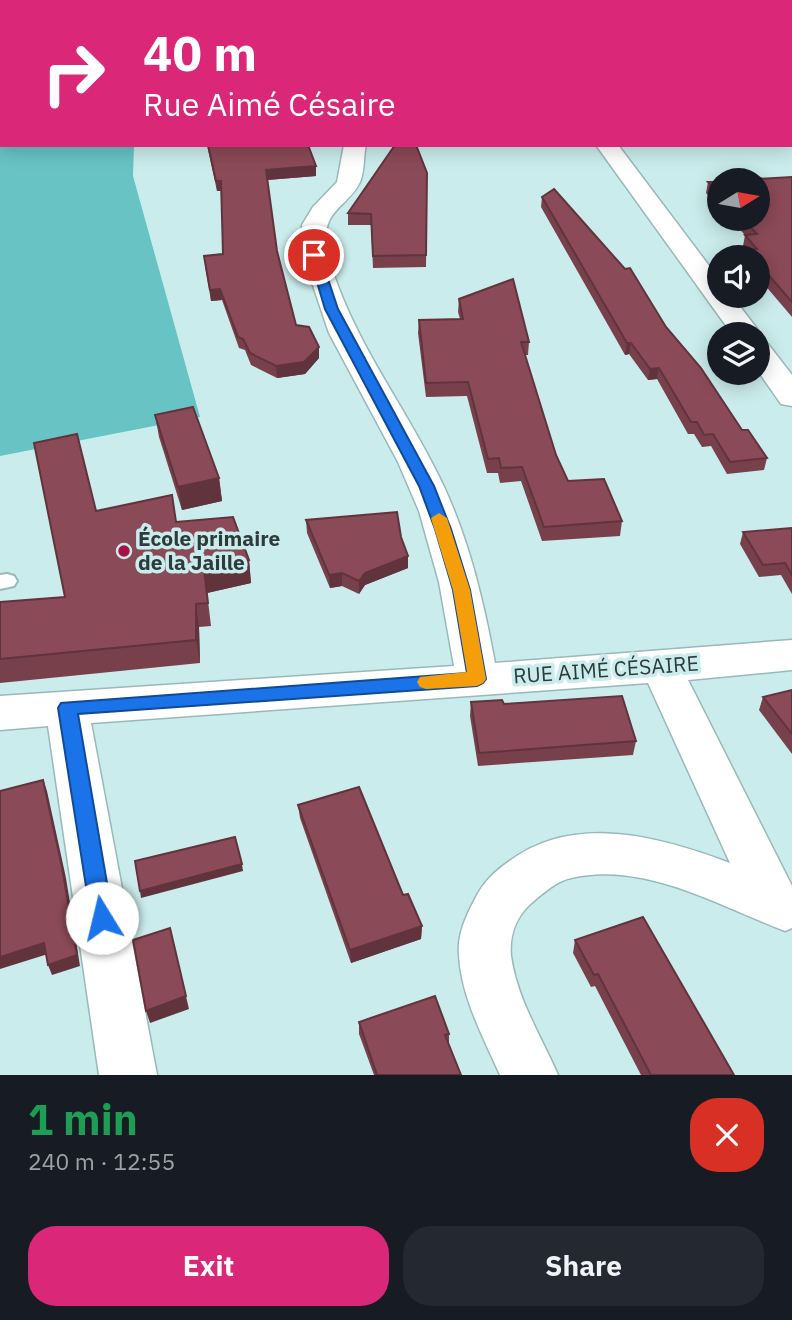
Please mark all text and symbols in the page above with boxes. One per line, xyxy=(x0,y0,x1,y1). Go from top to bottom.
text: 40 m xyxy=(143,21,257,84)
icon: right xyxy=(28,28,119,119)
text: Rue Aimé Césaire xyxy=(143,83,396,125)
north arrow xyxy=(707,168,770,231)
map controls xyxy=(707,168,770,385)
pin xyxy=(284,225,344,285)
icon: arrive xyxy=(295,236,333,274)
button: sound xyxy=(707,245,770,308)
button: layers xyxy=(707,322,770,385)
place label: École primaire de la Jaille xyxy=(138,524,281,576)
marker: École primaire de la Jaille xyxy=(116,543,132,559)
street label: RUE AIMÉ CÉSAIRE xyxy=(512,649,700,689)
position arrow xyxy=(65,881,139,955)
text: 1 min xyxy=(28,1092,138,1147)
button: close xyxy=(690,1098,764,1172)
text: 240 m · 12:55 xyxy=(28,1146,175,1176)
button: Exit xyxy=(28,1226,389,1306)
button: Share xyxy=(403,1226,764,1306)

